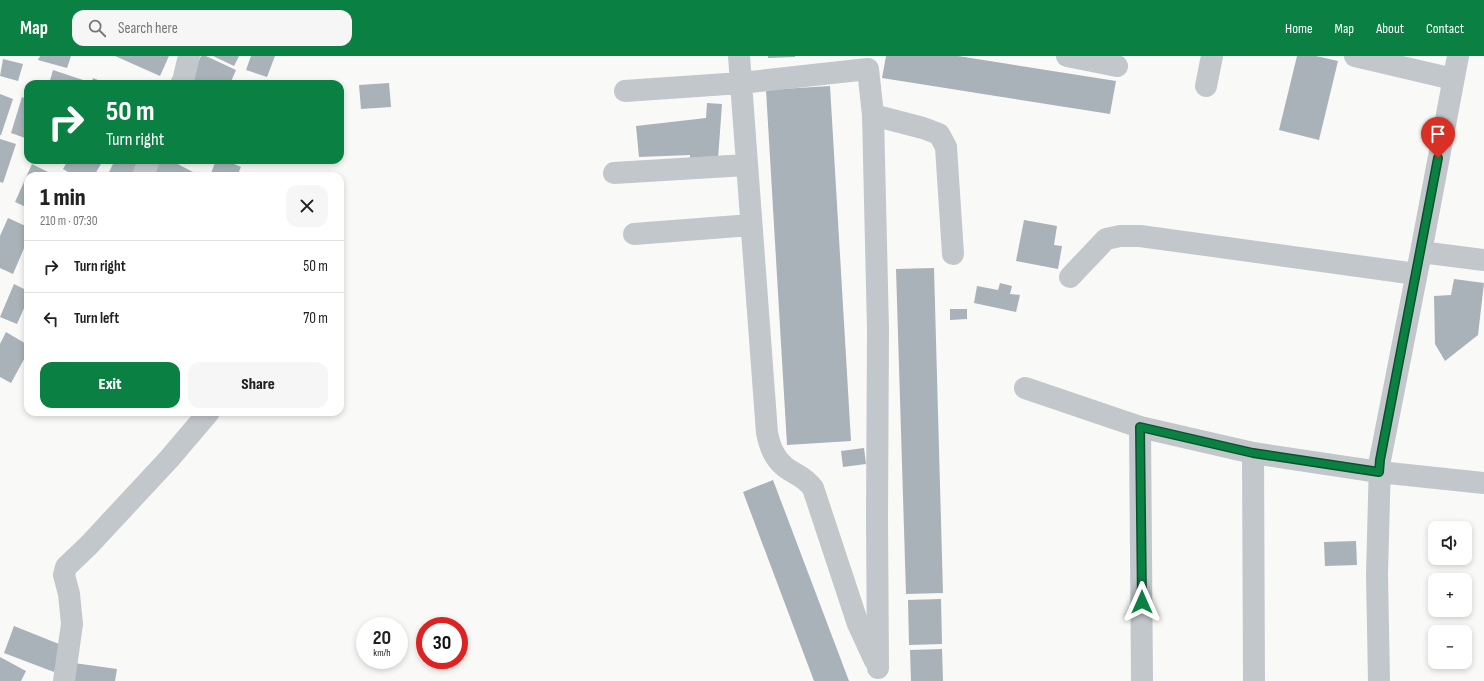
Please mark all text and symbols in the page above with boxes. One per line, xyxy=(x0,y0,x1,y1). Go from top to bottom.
search box xyxy=(72,10,352,46)
text: Map xyxy=(20,17,48,40)
icon: search xyxy=(86,17,108,39)
text: Search here xyxy=(118,19,178,38)
text: Home xyxy=(1285,20,1313,37)
text: Map xyxy=(1335,20,1354,37)
text: About xyxy=(1376,20,1404,37)
text: Contact xyxy=(1426,20,1464,37)
text: 50 m xyxy=(106,95,155,128)
icon: right xyxy=(40,96,92,148)
pin xyxy=(1421,117,1455,158)
icon: arrive xyxy=(1427,123,1449,145)
text: Turn right xyxy=(106,129,164,150)
text: 1 min xyxy=(40,183,86,212)
button: close xyxy=(286,185,328,227)
text: 210 m · 07:30 xyxy=(40,213,97,229)
icon: right xyxy=(40,256,62,278)
text: Turn right xyxy=(74,257,126,276)
text: 50 m xyxy=(303,257,328,276)
icon: left xyxy=(40,308,62,330)
text: Turn left xyxy=(74,309,119,328)
text: 70 m xyxy=(303,309,328,328)
button: Exit xyxy=(40,362,180,408)
button: Share xyxy=(188,362,328,408)
map controls xyxy=(1428,521,1472,669)
button: sound xyxy=(1428,521,1472,565)
button: + xyxy=(1428,573,1472,617)
position arrow xyxy=(1121,581,1163,623)
speed limit sign: 30 xyxy=(416,617,468,669)
button: − xyxy=(1428,625,1472,669)
text: 20 xyxy=(373,626,391,650)
text: km/h xyxy=(373,647,391,659)

